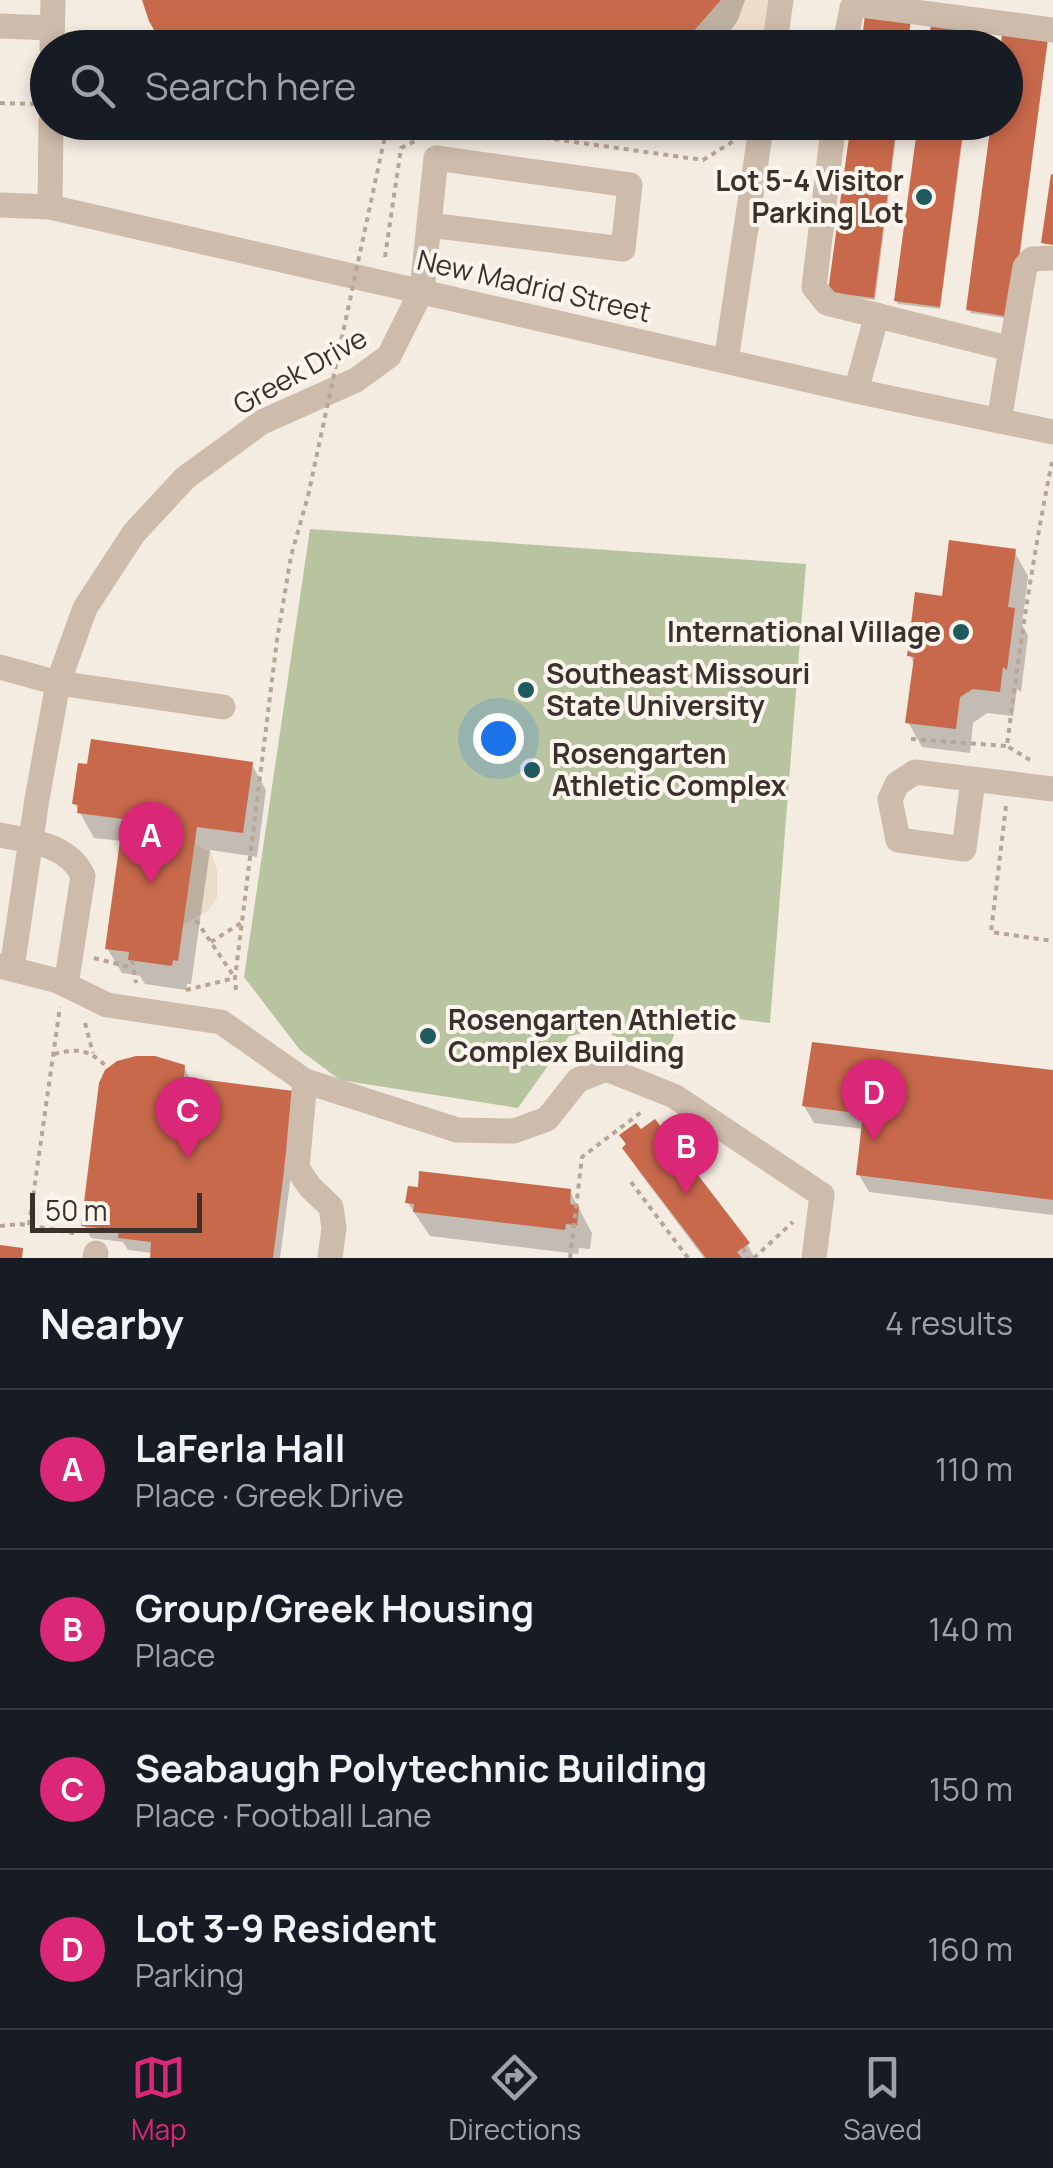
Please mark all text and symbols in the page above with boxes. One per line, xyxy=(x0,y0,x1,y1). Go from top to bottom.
search box xyxy=(30,30,1023,140)
icon: search xyxy=(65,58,120,113)
text: Search here xyxy=(145,59,356,111)
place label: Lot 5-4 Visitor Parking Lot xyxy=(715,161,904,231)
marker: Lot 5-4 Visitor Parking Lot xyxy=(913,186,935,208)
street label: New Madrid Street xyxy=(414,240,655,330)
street label: Greek Drive xyxy=(226,318,373,422)
place label: International Village xyxy=(667,612,941,650)
marker: International Village xyxy=(950,621,972,643)
place label: Southeast Missouri State University xyxy=(546,654,810,724)
marker: Southeast Missouri State University xyxy=(515,679,537,701)
your location xyxy=(473,713,524,764)
place label: Rosengarten Athletic Complex xyxy=(552,734,787,804)
marker: Rosengarten Athletic Complex xyxy=(521,759,543,781)
pin: A xyxy=(118,802,184,884)
place label: Rosengarten Athletic Complex Building xyxy=(448,1000,737,1070)
marker: Rosengarten Athletic Complex Building xyxy=(417,1025,439,1047)
pin: D xyxy=(842,1058,906,1141)
pin: C xyxy=(156,1076,220,1159)
pin: B xyxy=(654,1112,718,1195)
scale bar xyxy=(30,1188,202,1232)
text: 50 m xyxy=(45,1191,108,1229)
text: Nearby xyxy=(40,1294,184,1352)
text: 4 results xyxy=(885,1301,1013,1345)
text: LaFerla Hall xyxy=(135,1421,345,1473)
text: A xyxy=(62,1447,83,1491)
text: 110 m xyxy=(935,1447,1013,1491)
text: Place · Greek Drive xyxy=(135,1473,404,1517)
text: Group/Greek Housing xyxy=(135,1581,534,1633)
text: B xyxy=(62,1607,83,1651)
text: 140 m xyxy=(929,1607,1013,1651)
text: Place xyxy=(135,1633,216,1677)
text: Seabaugh Polytechnic Building xyxy=(135,1741,707,1793)
text: C xyxy=(61,1767,84,1811)
text: 150 m xyxy=(929,1767,1013,1811)
text: Place · Football Lane xyxy=(135,1793,432,1837)
text: Lot 3-9 Resident xyxy=(135,1901,437,1953)
text: D xyxy=(61,1927,84,1971)
text: 160 m xyxy=(928,1927,1013,1971)
text: Parking xyxy=(135,1953,244,1997)
tab: Map xyxy=(131,2050,187,2148)
tab: Directions xyxy=(449,2050,581,2148)
tab: Saved xyxy=(843,2050,922,2148)

